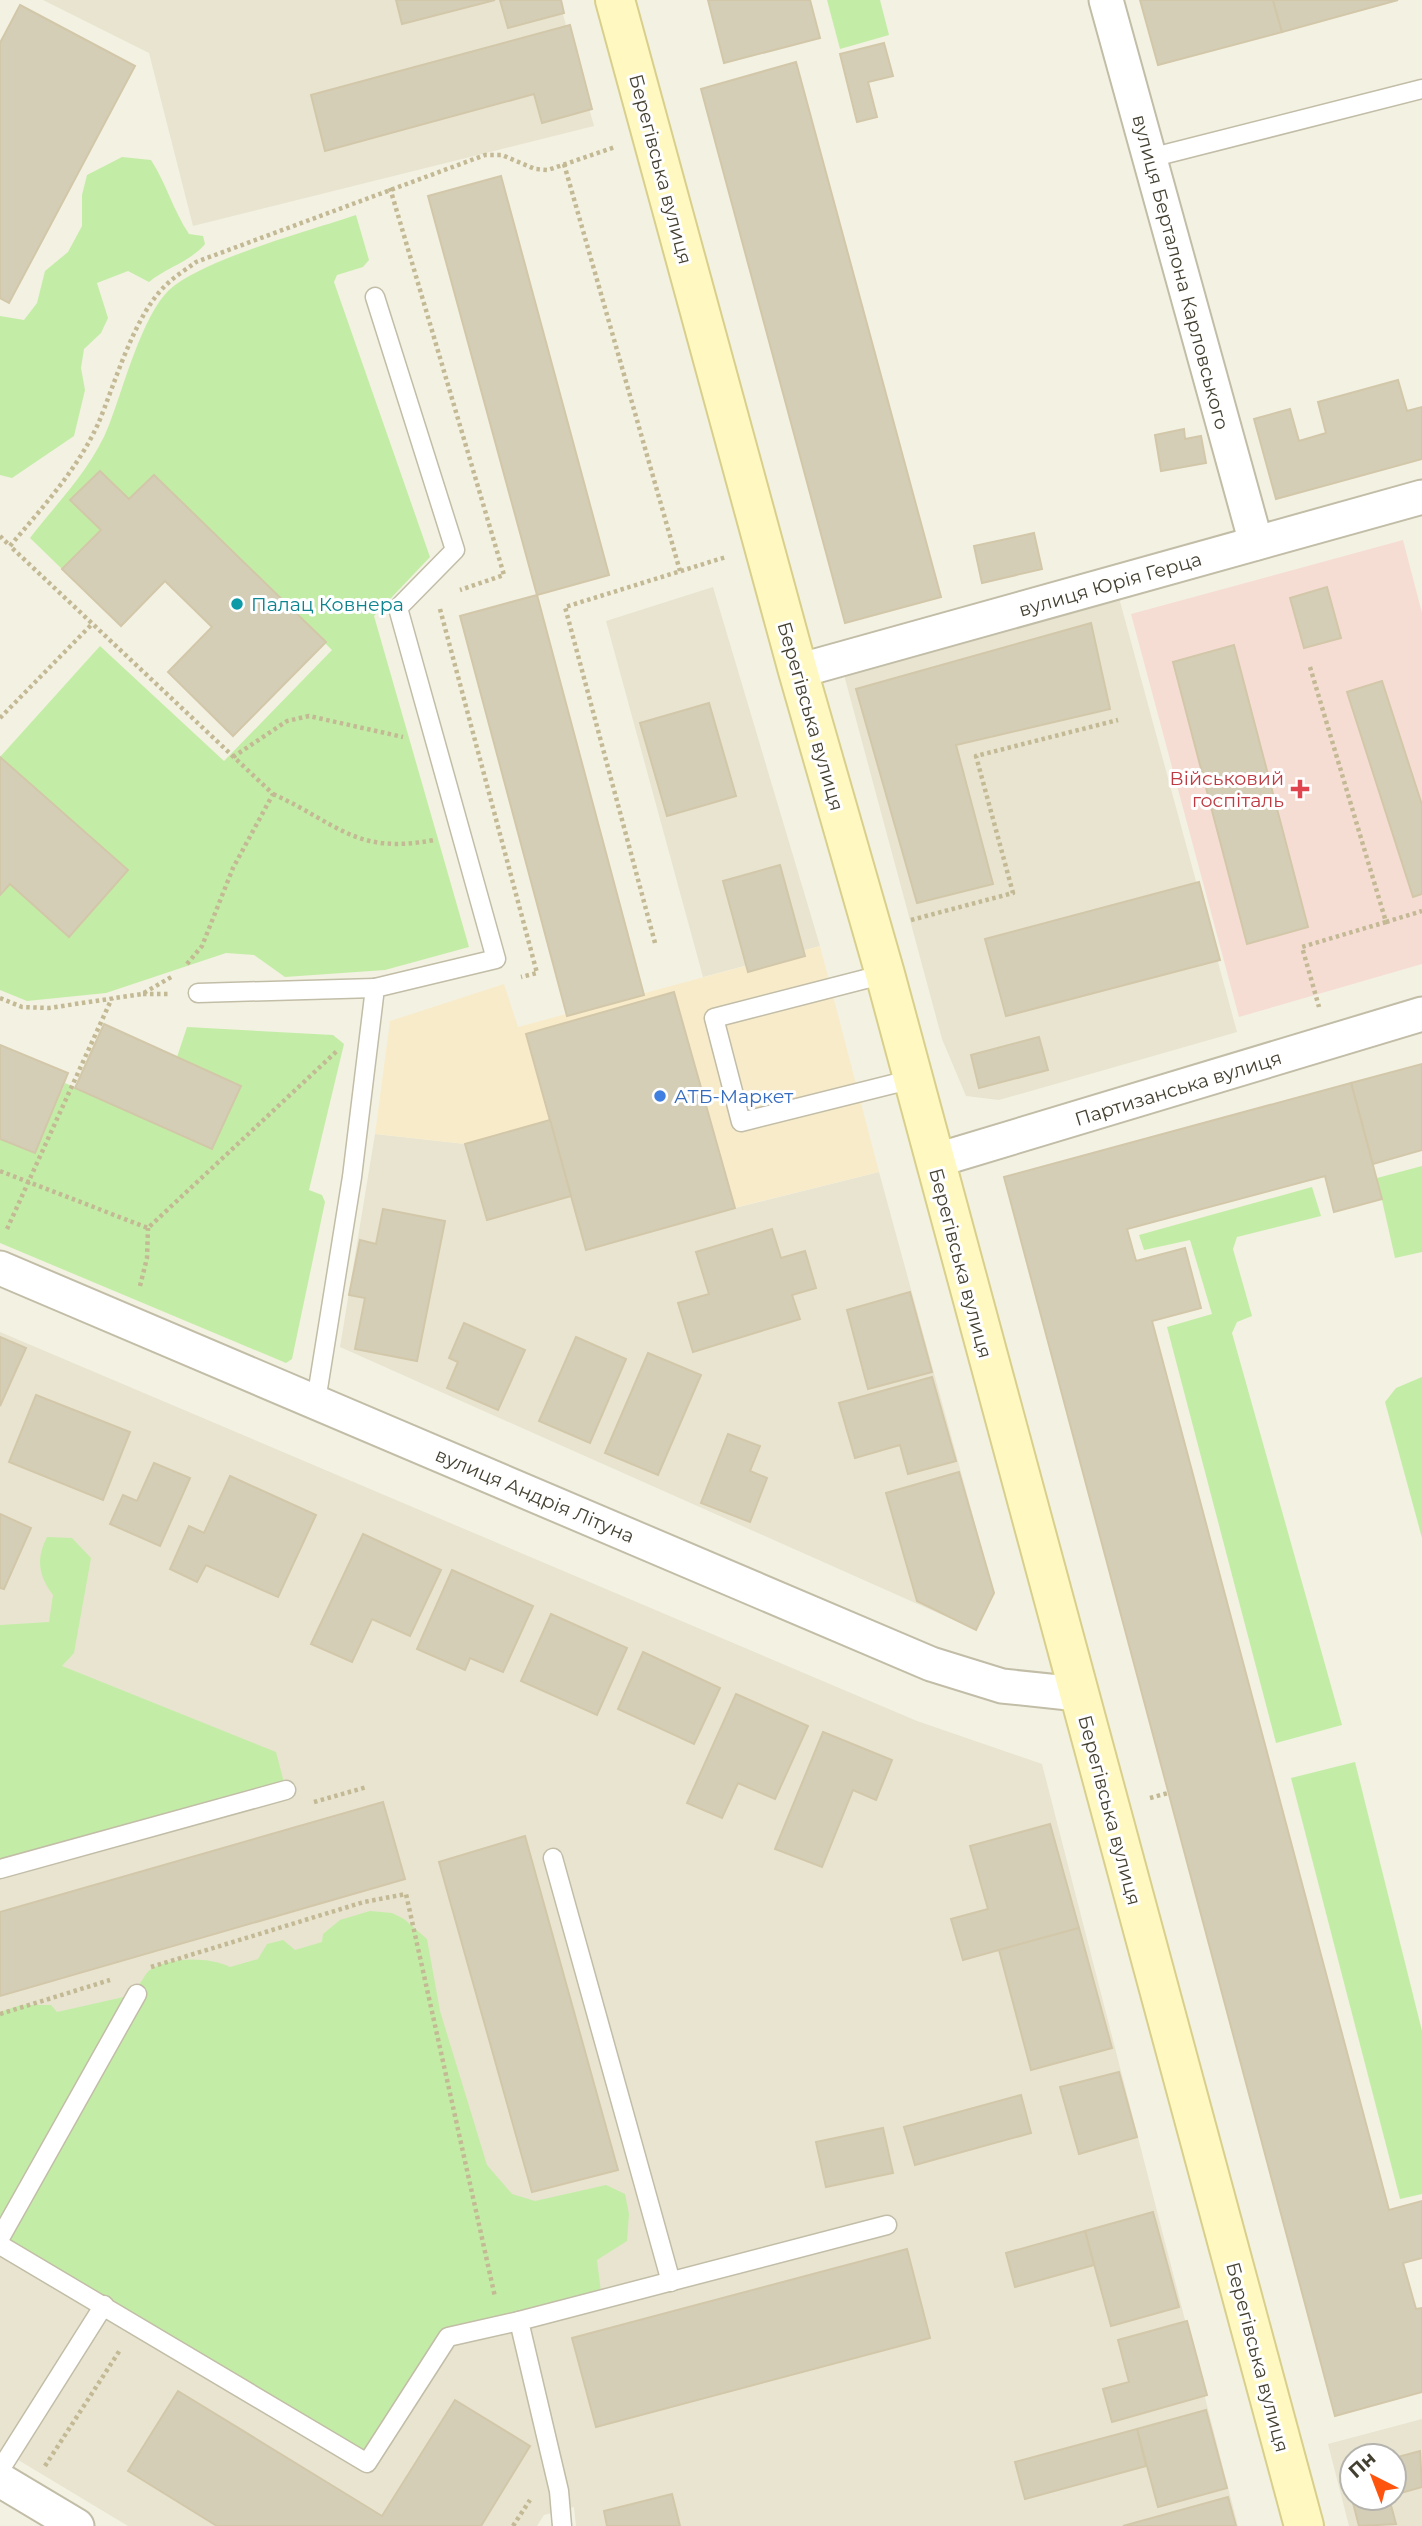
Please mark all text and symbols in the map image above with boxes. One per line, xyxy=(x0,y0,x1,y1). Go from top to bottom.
street label: Берегівська вулиця xyxy=(624,72,697,267)
street label: вулиця Берталона Карловського xyxy=(1127,112,1234,432)
street label: вулиця Юрія Герца xyxy=(1016,547,1204,622)
place label: Палац Ковнера xyxy=(251,593,404,616)
marker: Палац Ковнера xyxy=(229,596,245,612)
street label: Берегівська вулиця xyxy=(772,619,849,813)
place label: Військовий госпіталь xyxy=(1170,767,1284,812)
marker: Військовий госпіталь xyxy=(1290,779,1310,799)
street label: Партизанська вулиця xyxy=(1072,1046,1284,1131)
place label: АТБ-Маркет xyxy=(674,1085,793,1108)
marker: АТБ-Маркет xyxy=(652,1088,668,1104)
street label: Берегівська вулиця xyxy=(924,1166,997,1361)
street label: вулиця Андрія Літуна xyxy=(432,1443,638,1548)
street label: Берегівська вулиця xyxy=(1073,1713,1146,1908)
street label: Берегівська вулиця xyxy=(1221,2260,1294,2455)
north arrow xyxy=(1338,2442,1408,2512)
text: Пн xyxy=(1344,2447,1380,2483)

